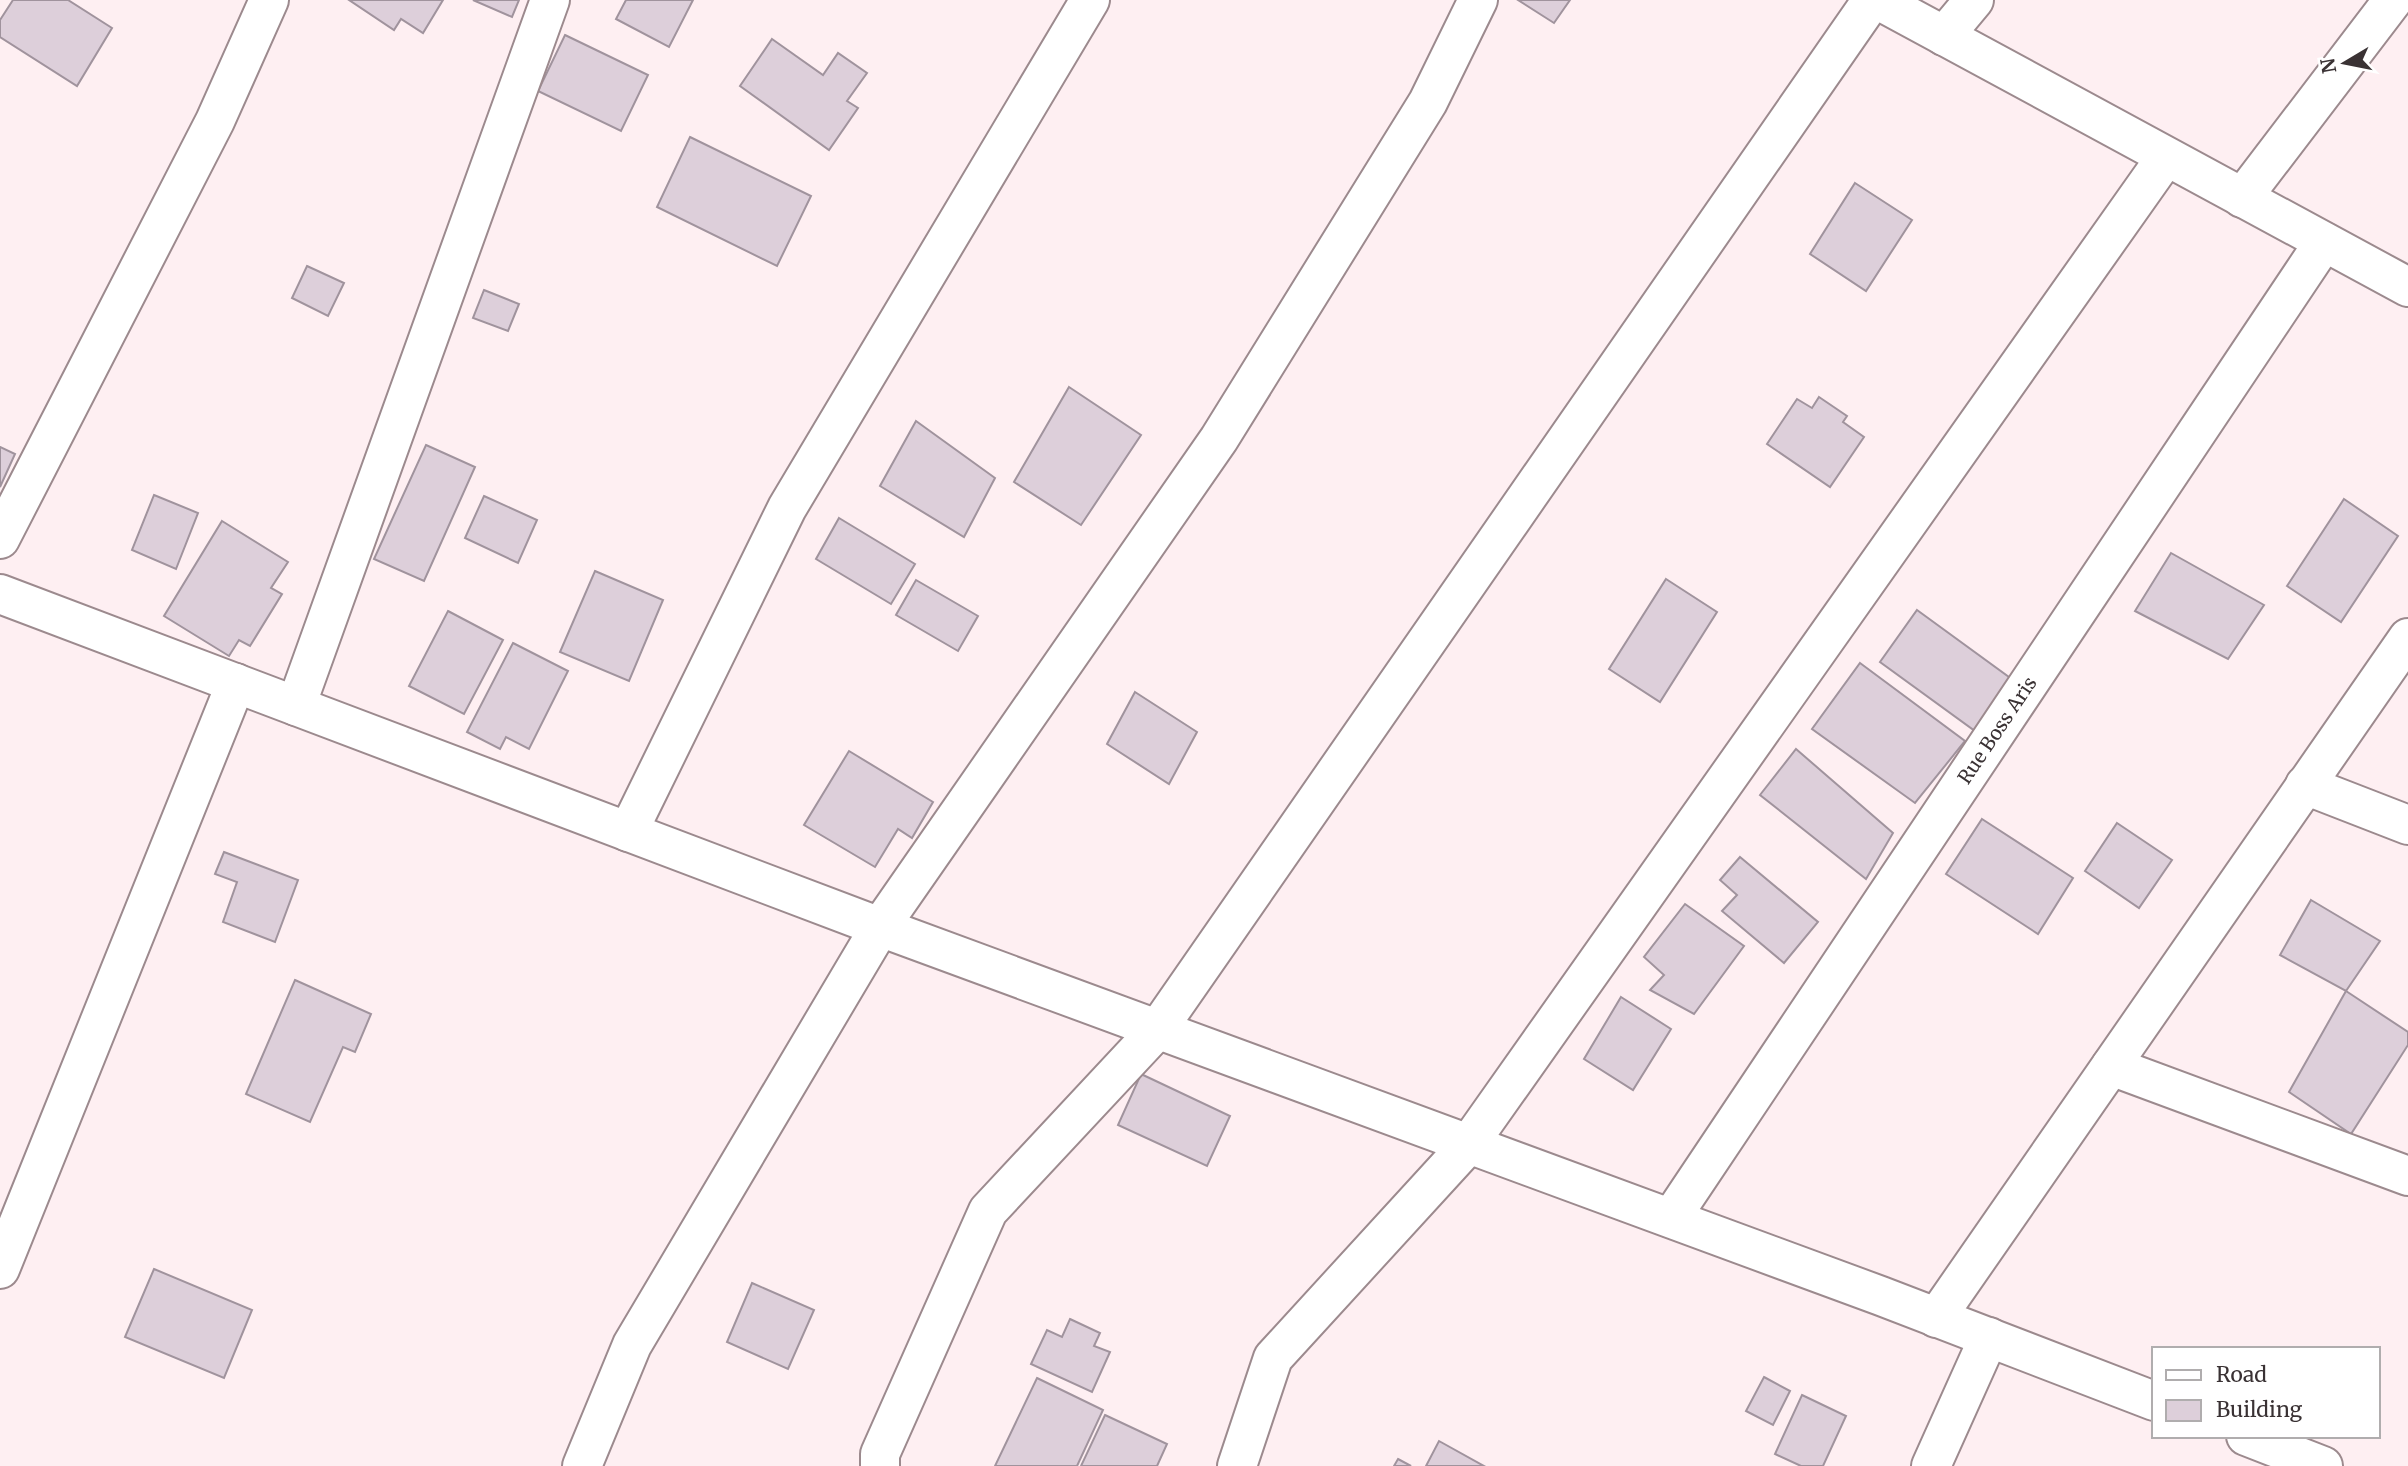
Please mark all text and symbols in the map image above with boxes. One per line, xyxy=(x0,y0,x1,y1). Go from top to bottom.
north arrow xyxy=(2310,28,2380,98)
text: N xyxy=(2315,56,2341,75)
street label: Rue Boss Aris xyxy=(1952,672,2042,788)
legend xyxy=(2152,1347,2380,1438)
text: Road xyxy=(2216,1361,2267,1388)
text: Building xyxy=(2216,1396,2303,1423)

